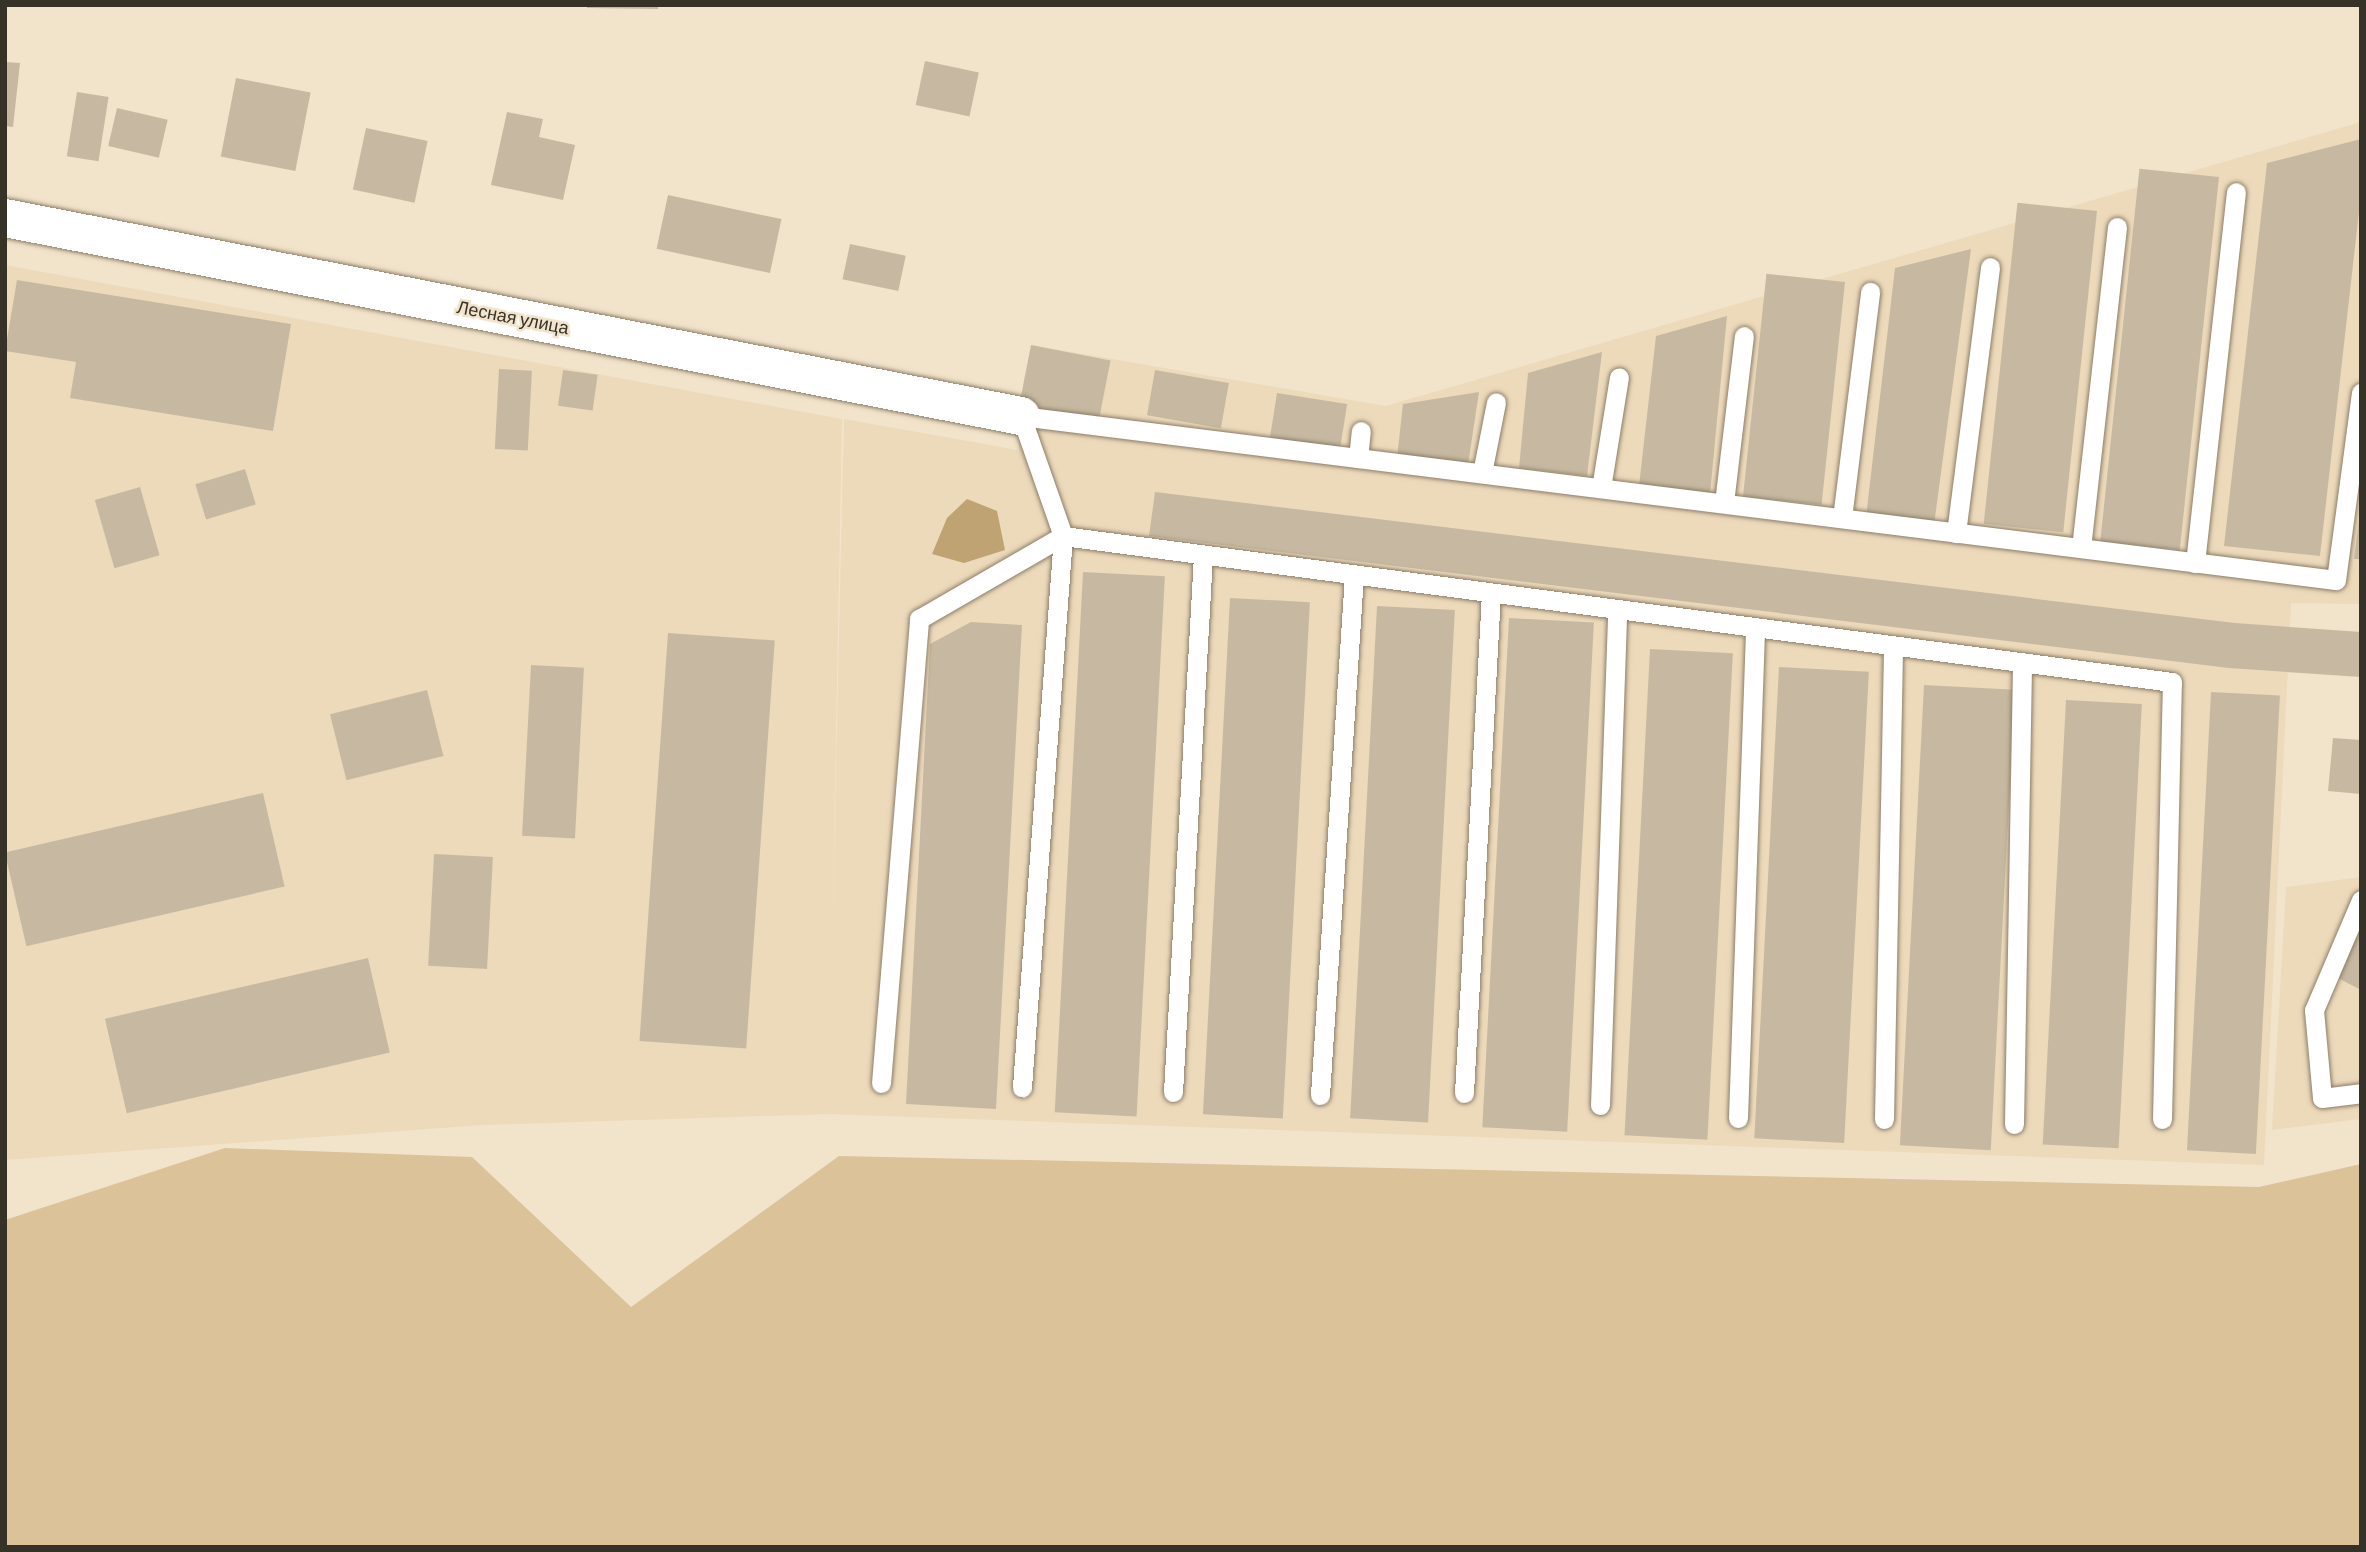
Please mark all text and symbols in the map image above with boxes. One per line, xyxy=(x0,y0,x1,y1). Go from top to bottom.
street label: Лесная улица xyxy=(455,296,571,338)

